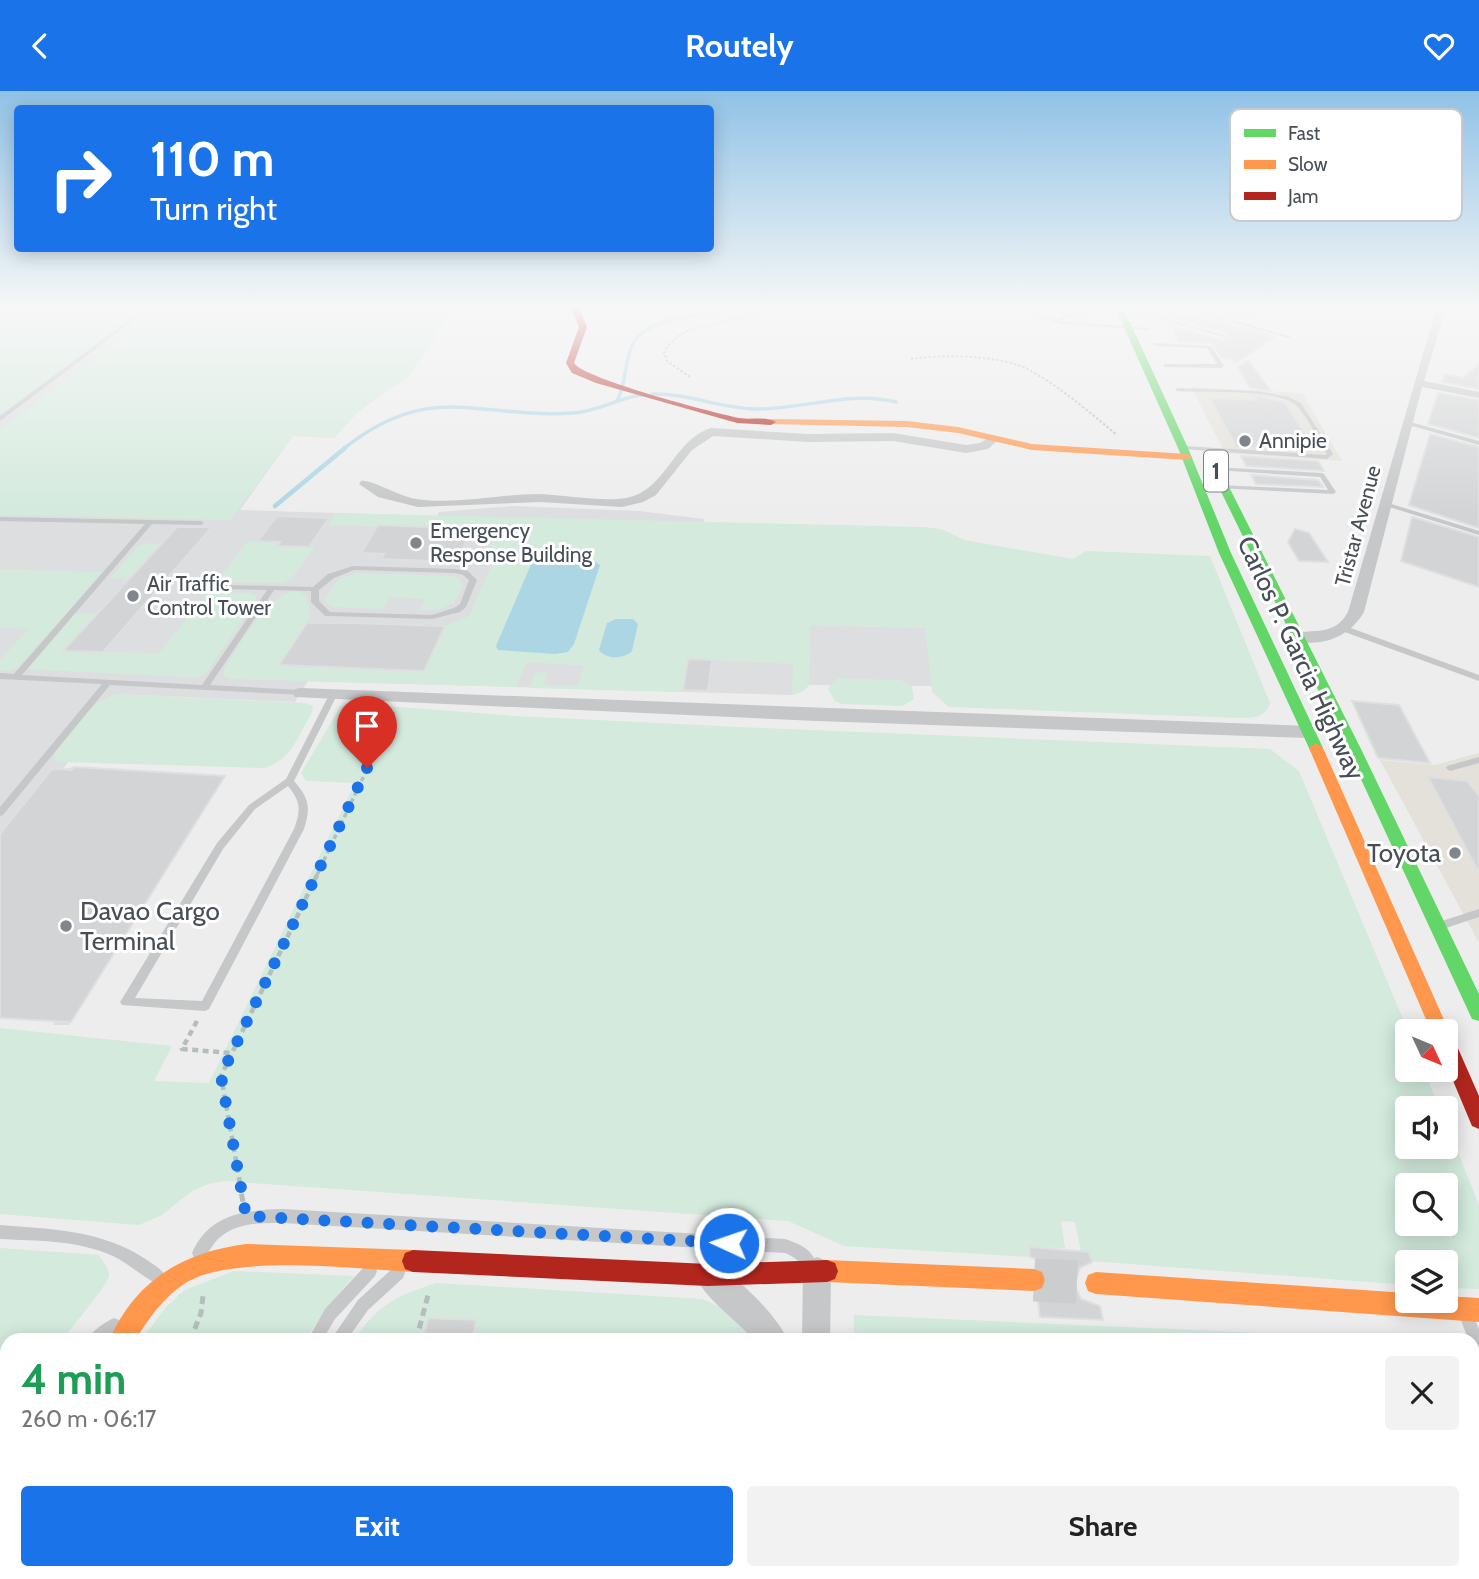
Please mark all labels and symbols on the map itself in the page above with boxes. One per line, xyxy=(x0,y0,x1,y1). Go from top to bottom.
legend xyxy=(1230,109,1462,221)
text: Fast xyxy=(1288,122,1321,145)
text: Slow xyxy=(1288,153,1328,176)
text: Jam xyxy=(1287,185,1318,208)
place label: Annipie xyxy=(1259,428,1327,453)
marker: Annipie xyxy=(1237,433,1253,449)
road number: 1 xyxy=(1204,451,1228,491)
street label: Tristar Avenue xyxy=(1329,462,1386,589)
place label: Emergency Response Building xyxy=(430,518,592,567)
street label: Carlos P. Garcia Highway xyxy=(1230,531,1372,785)
marker: Emergency Response Building xyxy=(408,535,424,551)
place label: Air Traffic Control Tower xyxy=(147,571,271,620)
marker: Air Traffic Control Tower xyxy=(125,588,141,604)
pin xyxy=(337,696,397,768)
place label: Toyota xyxy=(1367,837,1442,869)
marker: Toyota xyxy=(1447,845,1463,861)
place label: Davao Cargo Terminal xyxy=(80,895,220,957)
marker: Davao Cargo Terminal xyxy=(58,918,74,934)
north arrow xyxy=(1395,1019,1458,1081)
position arrow xyxy=(692,1206,766,1280)

